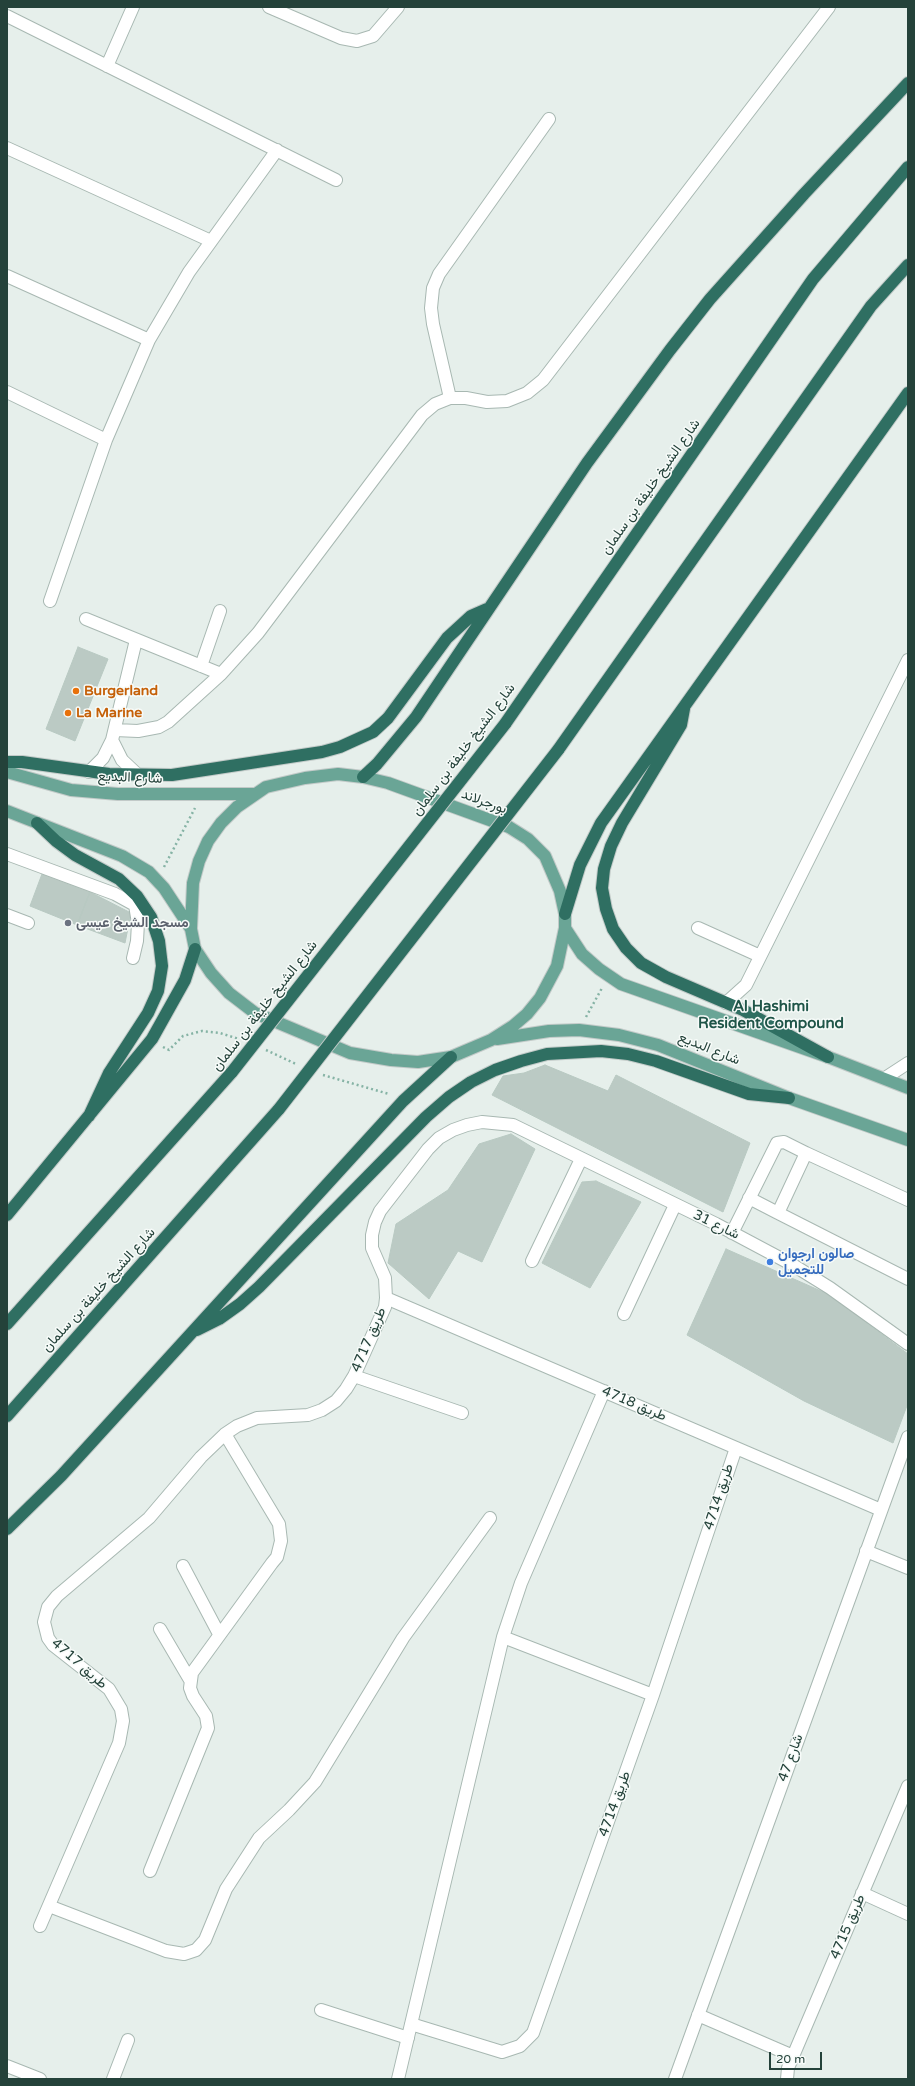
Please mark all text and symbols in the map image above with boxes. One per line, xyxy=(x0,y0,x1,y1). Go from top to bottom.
street label: شارع الشيخ خليفة بن سلمان xyxy=(598,416,704,558)
street label: شارع الشيخ خليفة بن سلمان xyxy=(409,681,519,819)
place label: Burgerland xyxy=(84,683,158,699)
marker: Burgerland xyxy=(71,686,81,696)
place label: La Marine xyxy=(76,705,142,721)
marker: La Marine xyxy=(63,708,73,718)
street label: شارع البديع xyxy=(97,768,163,788)
street label: بورجرلاند xyxy=(459,786,509,818)
place label: مسجد الشيخ عيسى xyxy=(76,915,189,931)
marker: مسجد الشيخ عيسى xyxy=(63,918,73,928)
street label: شارع الشيخ خليفة بن سلمان xyxy=(209,937,321,1075)
district label: Al Hashimi Resident Compound xyxy=(698,998,844,1033)
street label: شارع البديع xyxy=(676,1029,742,1069)
street label: شارع 31 xyxy=(690,1207,742,1243)
street label: شارع الشيخ خليفة بن سلمان xyxy=(39,1224,159,1356)
place label: صالون ارجوان للتجميل xyxy=(778,1246,854,1278)
marker: صالون ارجوان للتجميل xyxy=(765,1257,775,1267)
street label: طريق 4717 xyxy=(348,1305,390,1375)
street label: طريق 4718 xyxy=(599,1383,669,1425)
street label: طريق 4714 xyxy=(700,1462,738,1532)
street label: طريق 4717 xyxy=(48,1635,110,1693)
street label: شارع 47 xyxy=(775,1732,807,1784)
street label: طريق 4714 xyxy=(595,1769,635,1839)
street label: طريق 4715 xyxy=(827,1892,869,1962)
scale bar xyxy=(771,2044,824,2070)
text: 20 m xyxy=(776,2052,805,2066)

